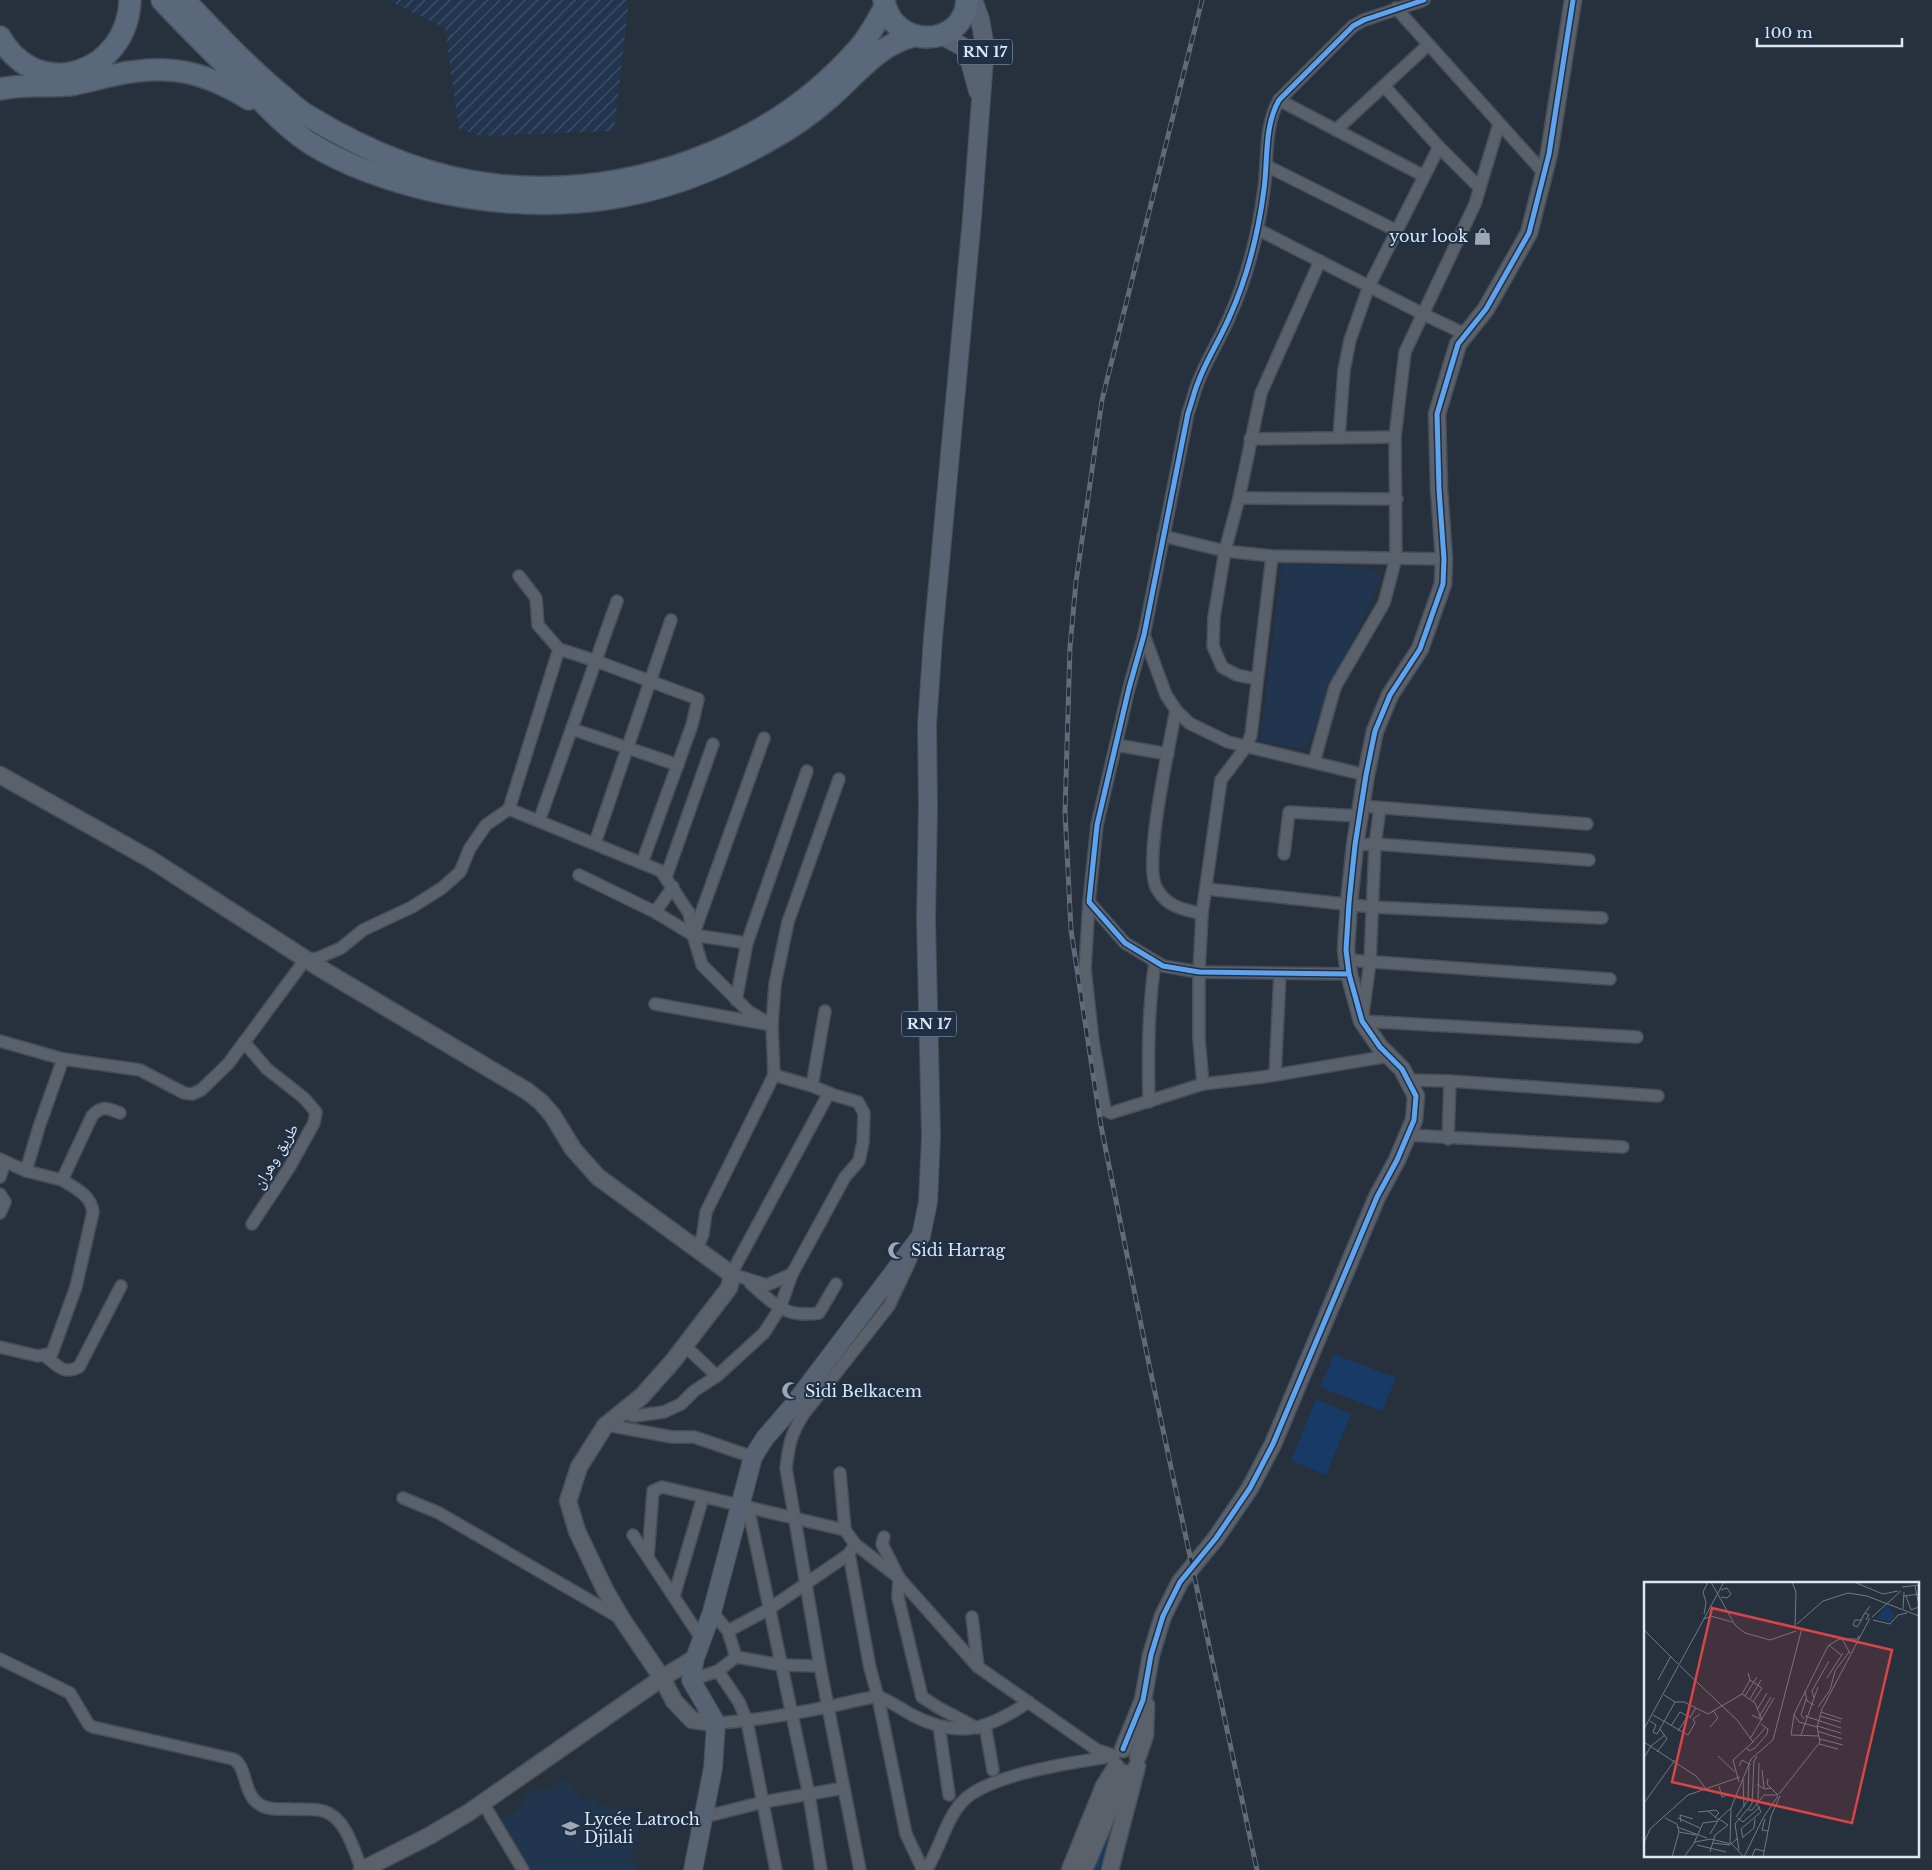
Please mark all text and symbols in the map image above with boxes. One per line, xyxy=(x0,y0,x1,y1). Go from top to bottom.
scale bar xyxy=(1757,15,1902,47)
text: 100 m xyxy=(1764,23,1813,42)
road number: RN 17 xyxy=(958,40,1012,64)
place label: your look xyxy=(1389,226,1468,246)
shop icon: your look xyxy=(1472,226,1492,246)
road number: RN 17 xyxy=(902,1012,956,1036)
street label: طريق وهران xyxy=(248,1120,303,1193)
mosque icon: Sidi Harrag xyxy=(887,1240,907,1260)
place label: Sidi Harrag xyxy=(911,1240,1005,1260)
mosque icon: Sidi Belkacem xyxy=(781,1381,801,1401)
place label: Sidi Belkacem xyxy=(805,1381,922,1401)
inset map xyxy=(1644,1582,1920,1858)
place label: Lycée Latroch Djilali xyxy=(584,1809,700,1847)
school or university icon: Lycée Latroch Djilali xyxy=(560,1818,580,1838)

